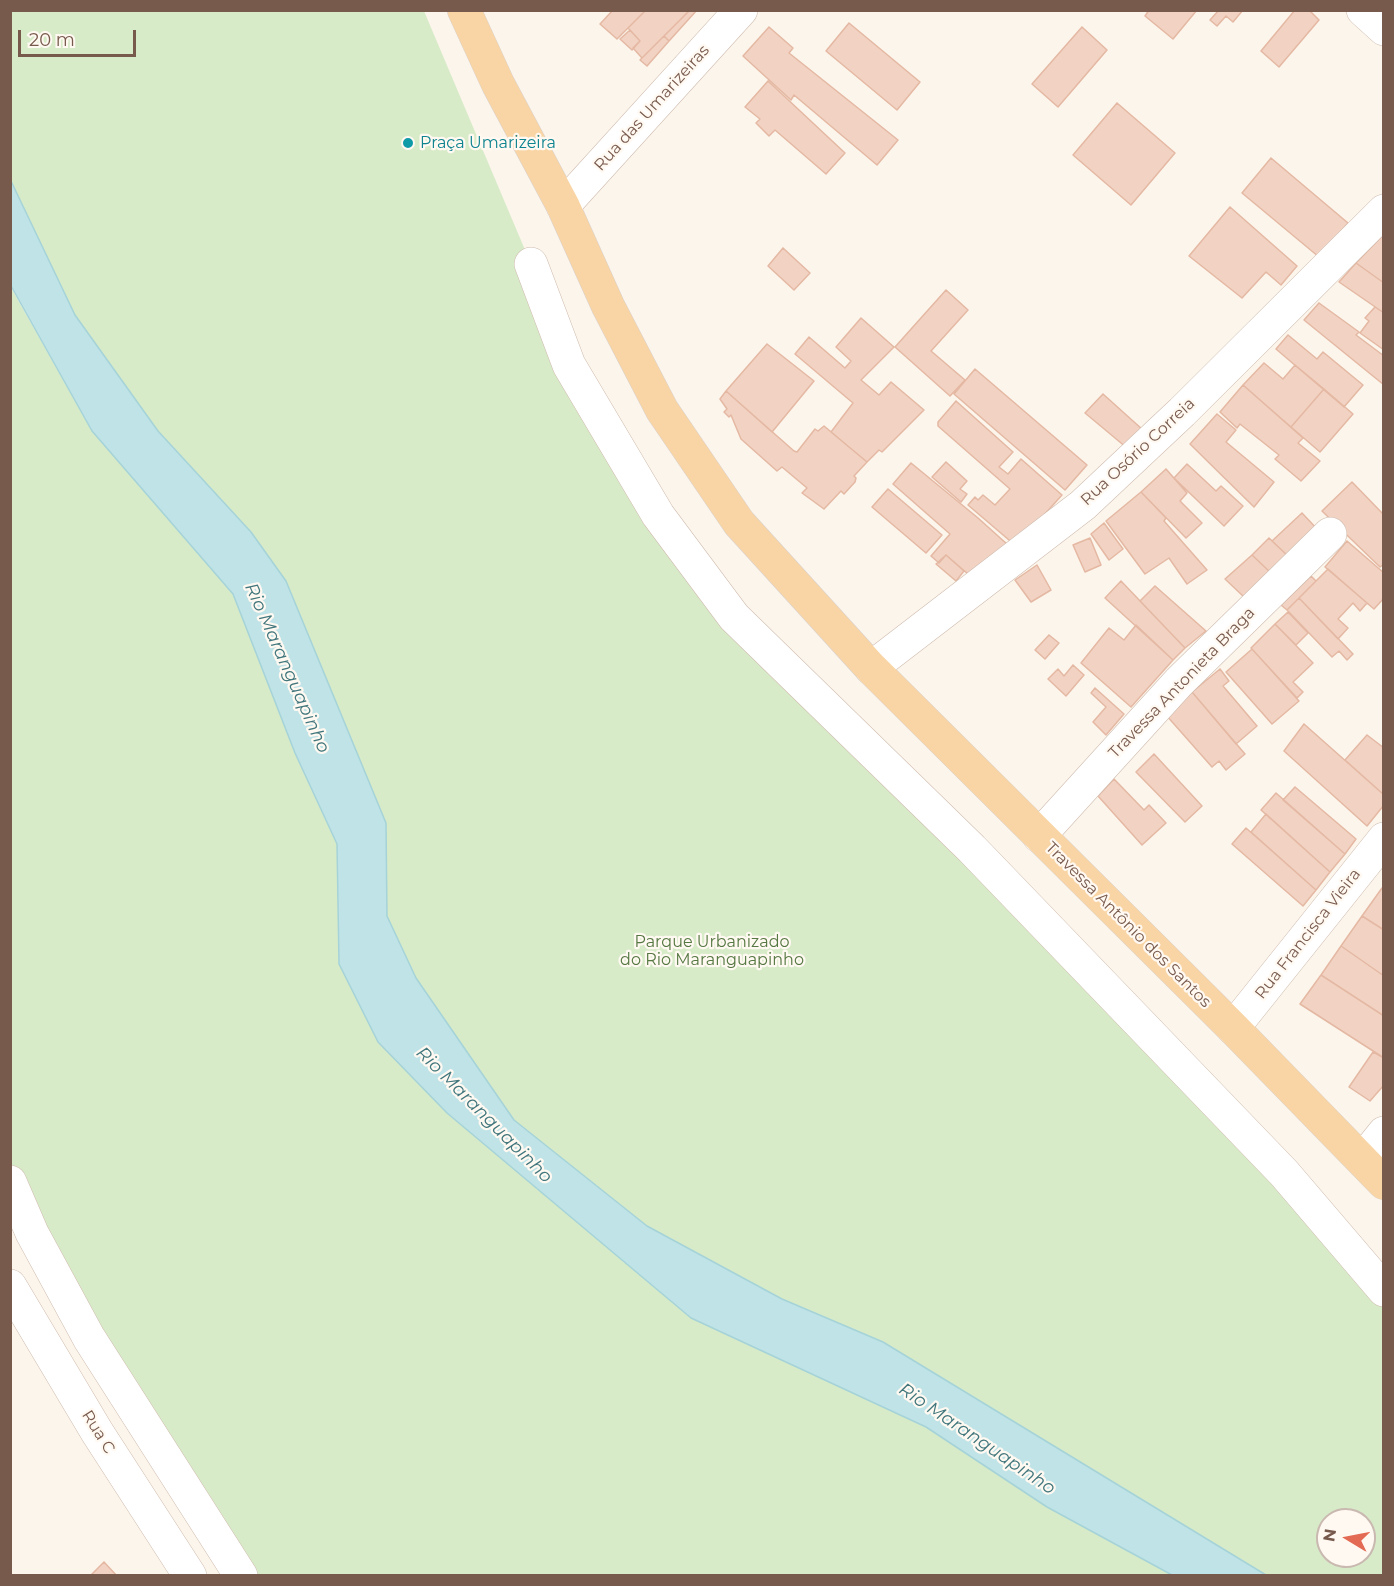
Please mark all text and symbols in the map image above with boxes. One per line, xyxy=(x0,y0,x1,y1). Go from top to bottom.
scale bar xyxy=(21,18,140,56)
text: 20 m xyxy=(29,29,75,51)
street label: Rua das Umarizeiras xyxy=(590,41,714,175)
place label: Praça Umarizeira xyxy=(420,133,556,153)
marker: Praça Umarizeira xyxy=(401,136,415,150)
street label: Rua Osório Correia xyxy=(1077,394,1199,510)
water label: Rio Maranguapinho xyxy=(240,580,334,756)
street label: Travessa Antonieta Braga xyxy=(1105,604,1259,762)
street label: Travessa Antônio dos Santos xyxy=(1041,838,1215,1012)
street label: Rua Francisca Vieira xyxy=(1251,865,1365,1003)
park label: Parque Urbanizado do Rio Maranguapinho xyxy=(620,932,804,970)
water label: Rio Maranguapinho xyxy=(411,1042,557,1188)
water label: Rio Maranguapinho xyxy=(895,1379,1059,1499)
street label: Rua C xyxy=(77,1407,119,1457)
north arrow xyxy=(1316,1508,1376,1568)
text: N xyxy=(1319,1527,1340,1543)

